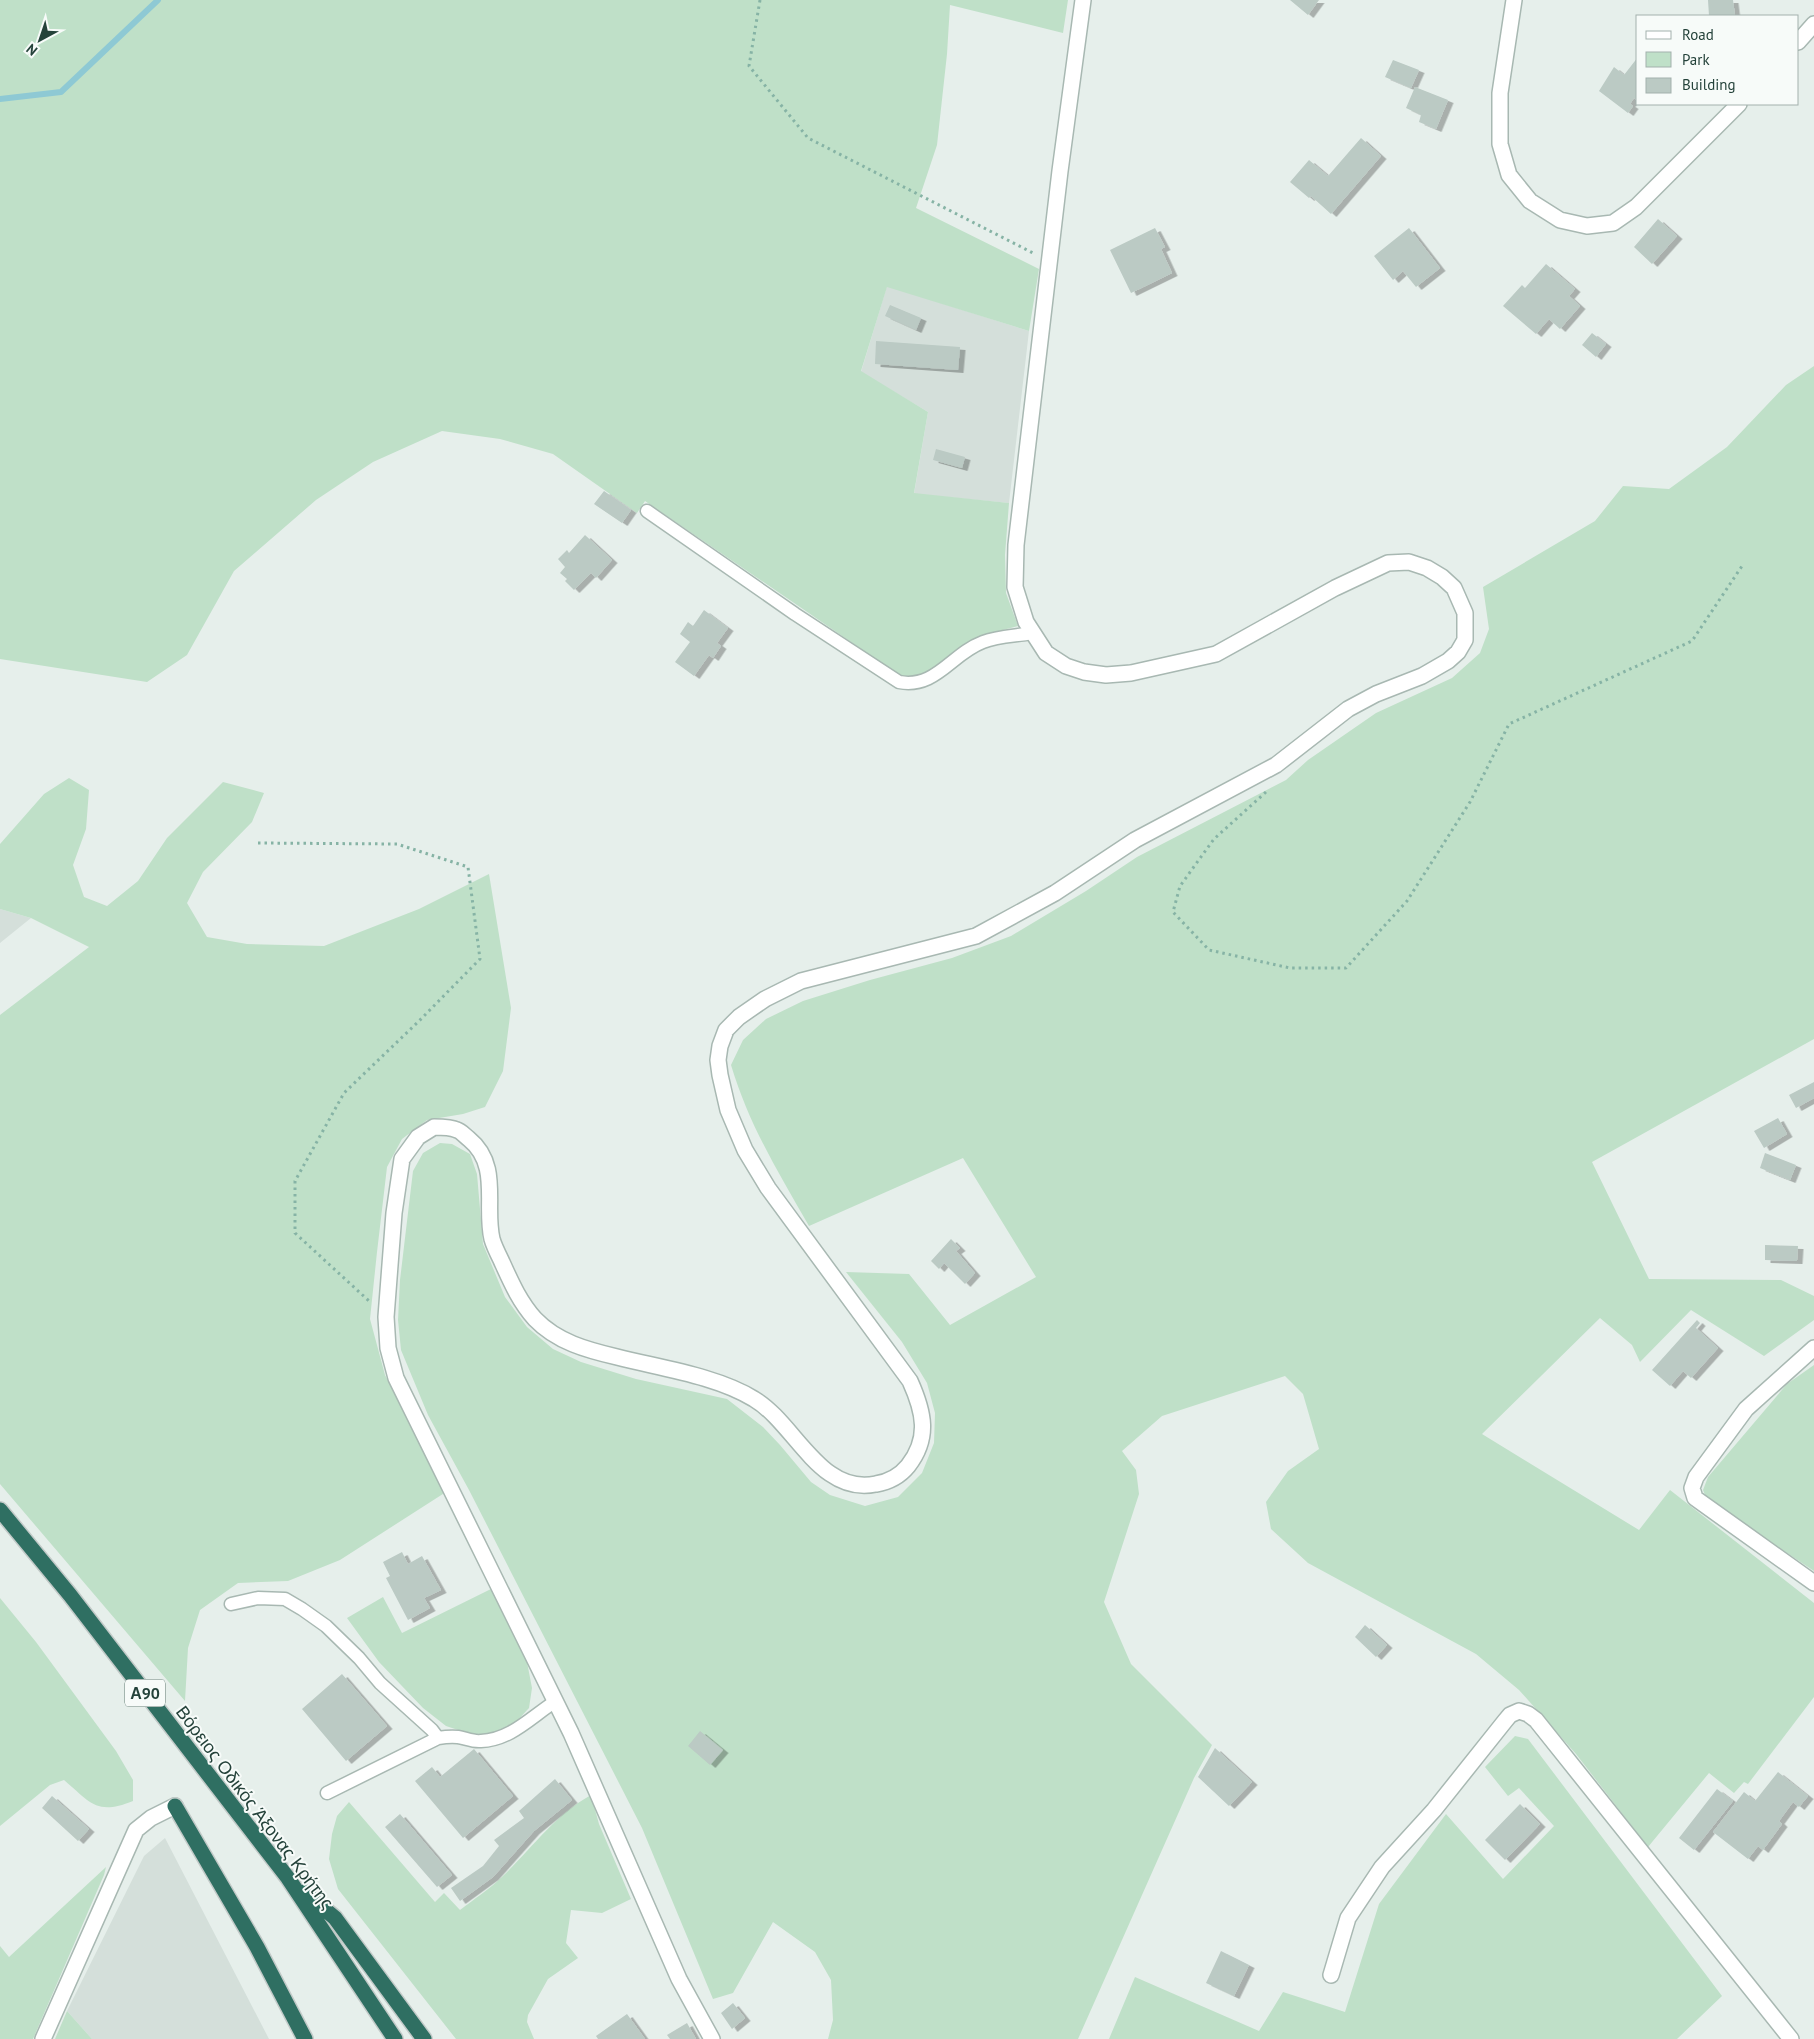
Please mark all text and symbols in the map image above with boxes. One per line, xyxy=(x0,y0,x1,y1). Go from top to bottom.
north arrow xyxy=(15,15,65,65)
legend xyxy=(1636,15,1799,105)
text: Road xyxy=(1682,25,1714,44)
text: N xyxy=(22,40,41,60)
text: Park xyxy=(1682,50,1710,69)
text: Building xyxy=(1682,75,1736,94)
road number: Α90 xyxy=(125,1680,165,1706)
street label: Βόρειος Οδικός Άξονας Κρήτης xyxy=(171,1701,339,1913)

